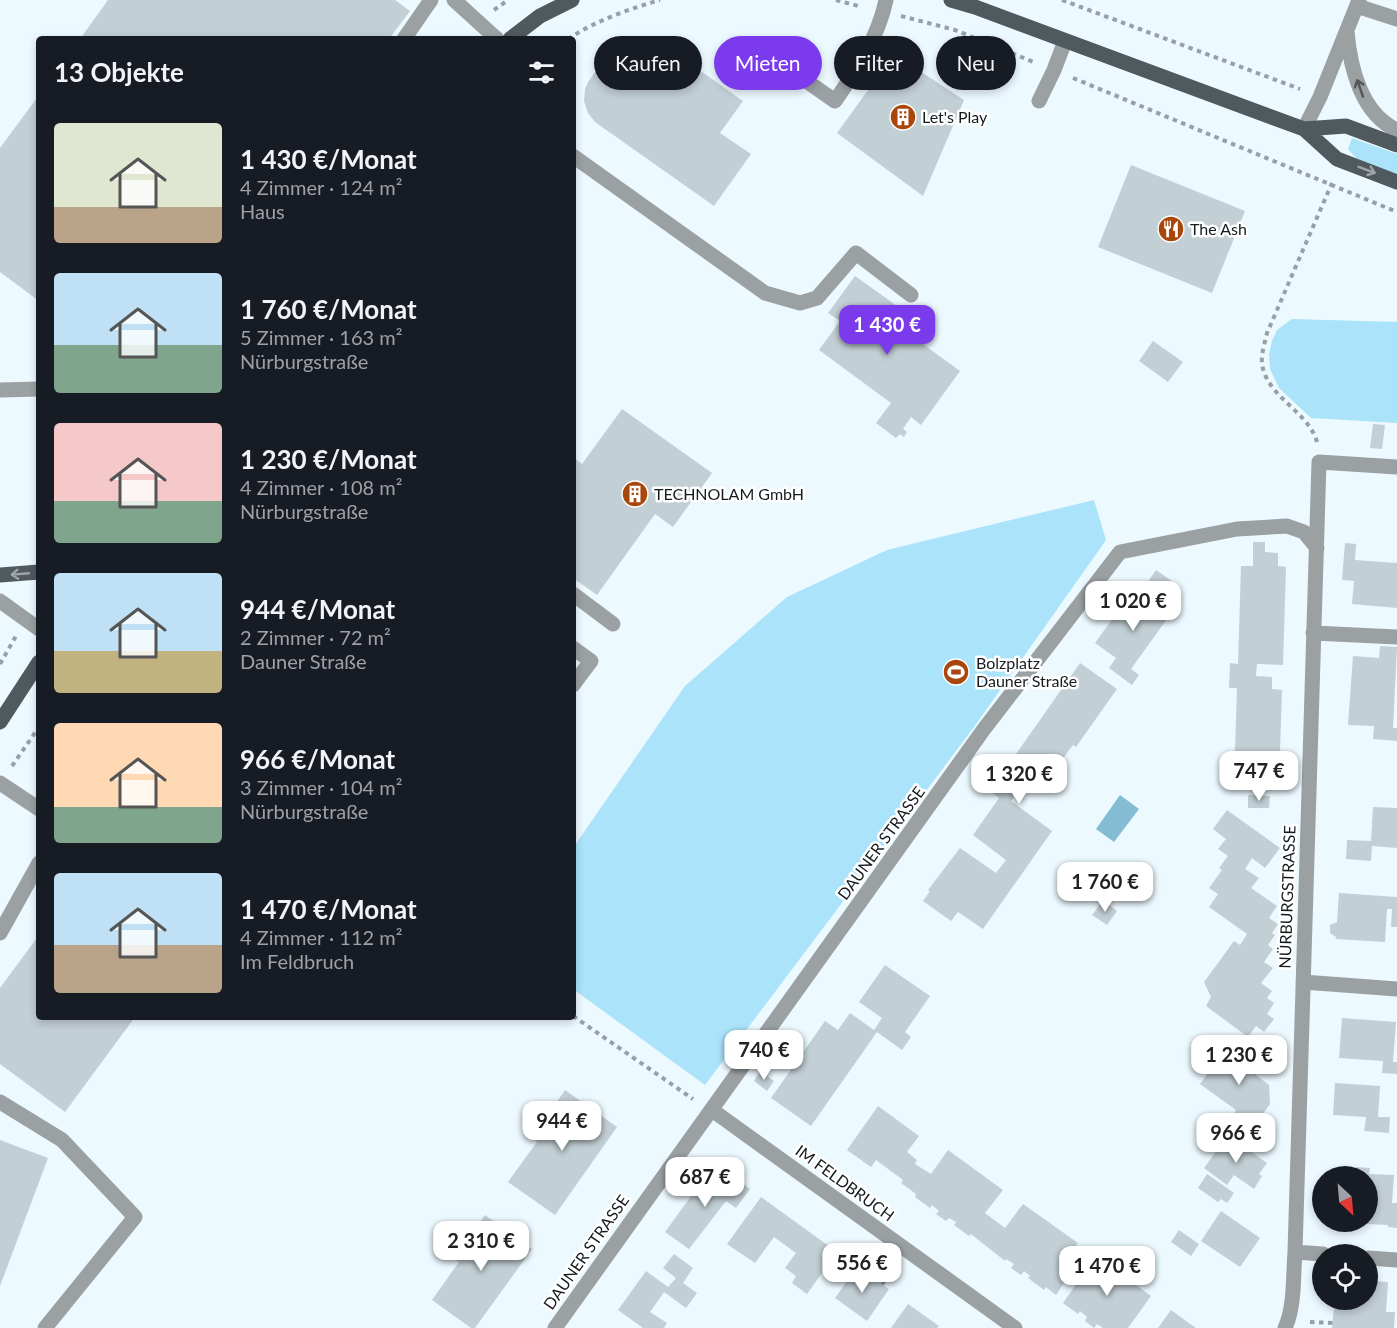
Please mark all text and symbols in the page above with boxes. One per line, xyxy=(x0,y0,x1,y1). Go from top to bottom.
chip: Kaufen xyxy=(594,36,702,90)
chip: Mieten xyxy=(714,36,822,90)
chip: Filter xyxy=(834,36,924,90)
chip: Neu xyxy=(936,36,1016,90)
text: 13 Objekte xyxy=(54,56,184,88)
icon: filters xyxy=(525,56,558,89)
one-way arrow xyxy=(1354,79,1365,97)
building icon: Let's Play xyxy=(888,102,918,132)
place label: Let's Play xyxy=(922,107,988,126)
text: 1 430 €/Monat xyxy=(240,143,417,175)
icon: home xyxy=(102,147,174,219)
one-way arrow xyxy=(1357,165,1376,176)
text: 4 Zimmer · 124 m² xyxy=(240,175,402,199)
text: Haus xyxy=(240,199,285,223)
restaurant icon: The Ash xyxy=(1156,214,1186,244)
place label: The Ash xyxy=(1190,219,1247,238)
text: 1 760 €/Monat xyxy=(240,293,417,325)
icon: home xyxy=(102,297,174,369)
pin: 1 430 € xyxy=(832,305,942,356)
text: 1 430 € xyxy=(853,312,921,336)
text: 5 Zimmer · 163 m² xyxy=(240,325,402,349)
text: Nürburgstraße xyxy=(240,349,368,373)
text: 1 230 €/Monat xyxy=(240,443,417,475)
icon: home xyxy=(102,447,174,519)
text: 4 Zimmer · 108 m² xyxy=(240,475,402,499)
building icon: TECHNOLAM GmbH xyxy=(620,479,650,509)
place label: TECHNOLAM GmbH xyxy=(654,484,804,503)
text: Nürburgstraße xyxy=(240,499,368,523)
one-way arrow xyxy=(10,569,30,580)
pin: 1 020 € xyxy=(1078,581,1188,632)
text: 1 020 € xyxy=(1099,588,1167,612)
text: 944 €/Monat xyxy=(240,593,395,625)
icon: home xyxy=(102,597,174,669)
text: 2 Zimmer · 72 m² xyxy=(240,625,391,649)
text: Dauner Straße xyxy=(240,649,367,673)
place label: Bolzplatz Dauner Straße xyxy=(976,653,1077,690)
sports icon: Bolzplatz Dauner Straße xyxy=(941,657,971,687)
text: 966 €/Monat xyxy=(240,743,395,775)
icon: home xyxy=(102,747,174,819)
pin: 747 € xyxy=(1217,751,1301,802)
pin: 1 320 € xyxy=(964,754,1074,805)
text: 747 € xyxy=(1233,758,1285,782)
text: 1 320 € xyxy=(985,761,1053,785)
text: 3 Zimmer · 104 m² xyxy=(240,775,402,799)
street label: DAUNER STRASSE xyxy=(833,782,928,903)
text: Nürburgstraße xyxy=(240,799,368,823)
street label: NÜRBURGSTRASSE xyxy=(1275,825,1298,969)
pin: 1 760 € xyxy=(1050,862,1160,913)
text: 1 760 € xyxy=(1071,869,1139,893)
text: 1 470 €/Monat xyxy=(240,893,417,925)
icon: home xyxy=(102,897,174,969)
text: 4 Zimmer · 112 m² xyxy=(240,925,402,949)
text: Im Feldbruch xyxy=(240,949,354,973)
pin: 740 € xyxy=(722,1030,806,1081)
pin: 1 230 € xyxy=(1184,1035,1294,1086)
text: 740 € xyxy=(738,1037,790,1061)
text: 1 230 € xyxy=(1205,1042,1273,1066)
pin: 944 € xyxy=(520,1101,604,1152)
text: 944 € xyxy=(536,1108,588,1132)
pin: 966 € xyxy=(1194,1113,1278,1164)
text: 966 € xyxy=(1210,1120,1262,1144)
street label: IM FELDBRUCH xyxy=(792,1140,898,1225)
pin: 687 € xyxy=(663,1157,747,1208)
text: 687 € xyxy=(679,1164,731,1188)
north arrow xyxy=(1312,1166,1378,1232)
map controls xyxy=(1312,1166,1378,1310)
street label: DAUNER STRASSE xyxy=(539,1191,632,1313)
pin: 2 310 € xyxy=(426,1221,536,1272)
text: 2 310 € xyxy=(447,1228,515,1252)
pin: 556 € xyxy=(820,1243,904,1294)
button: locate xyxy=(1312,1244,1378,1310)
pin: 1 470 € xyxy=(1052,1246,1162,1297)
text: 556 € xyxy=(836,1250,888,1274)
text: 1 470 € xyxy=(1073,1253,1141,1277)

